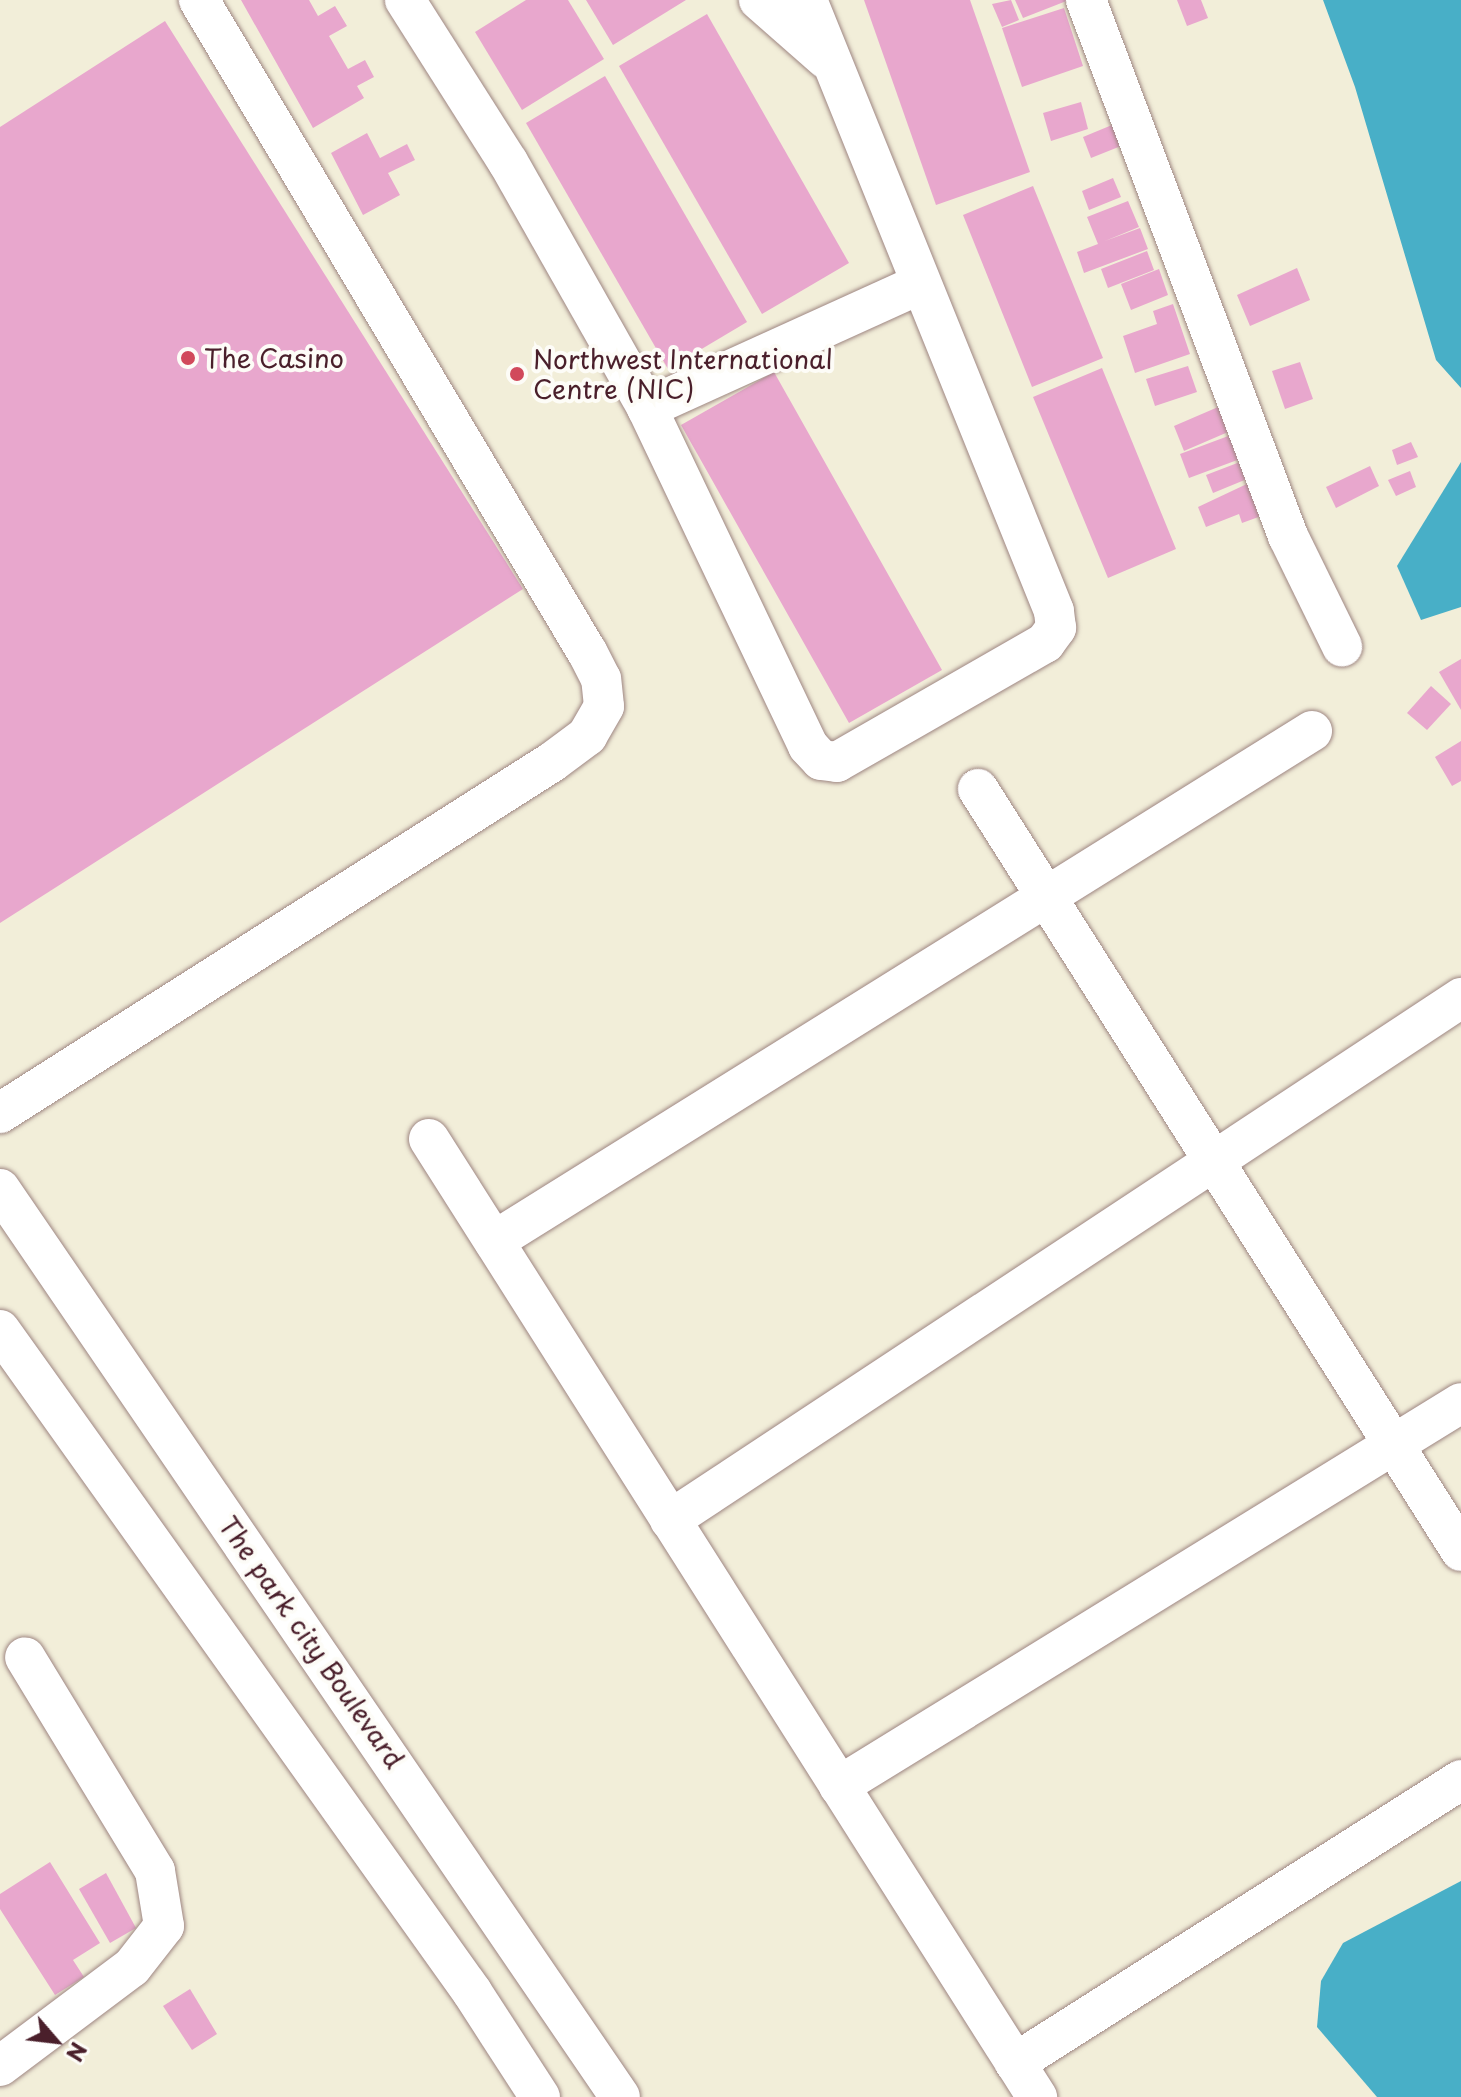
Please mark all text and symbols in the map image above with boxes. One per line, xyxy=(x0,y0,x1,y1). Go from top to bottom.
place label: The Casino xyxy=(204,342,344,374)
place label: Northwest International Centre (NIC) xyxy=(533,343,836,404)
marker: The Casino xyxy=(179,349,197,367)
marker: Northwest International Centre (NIC) xyxy=(508,365,526,383)
street label: The park city Boulevard xyxy=(213,1510,411,1774)
north arrow xyxy=(16,2001,96,2081)
text: N xyxy=(59,2037,96,2068)

